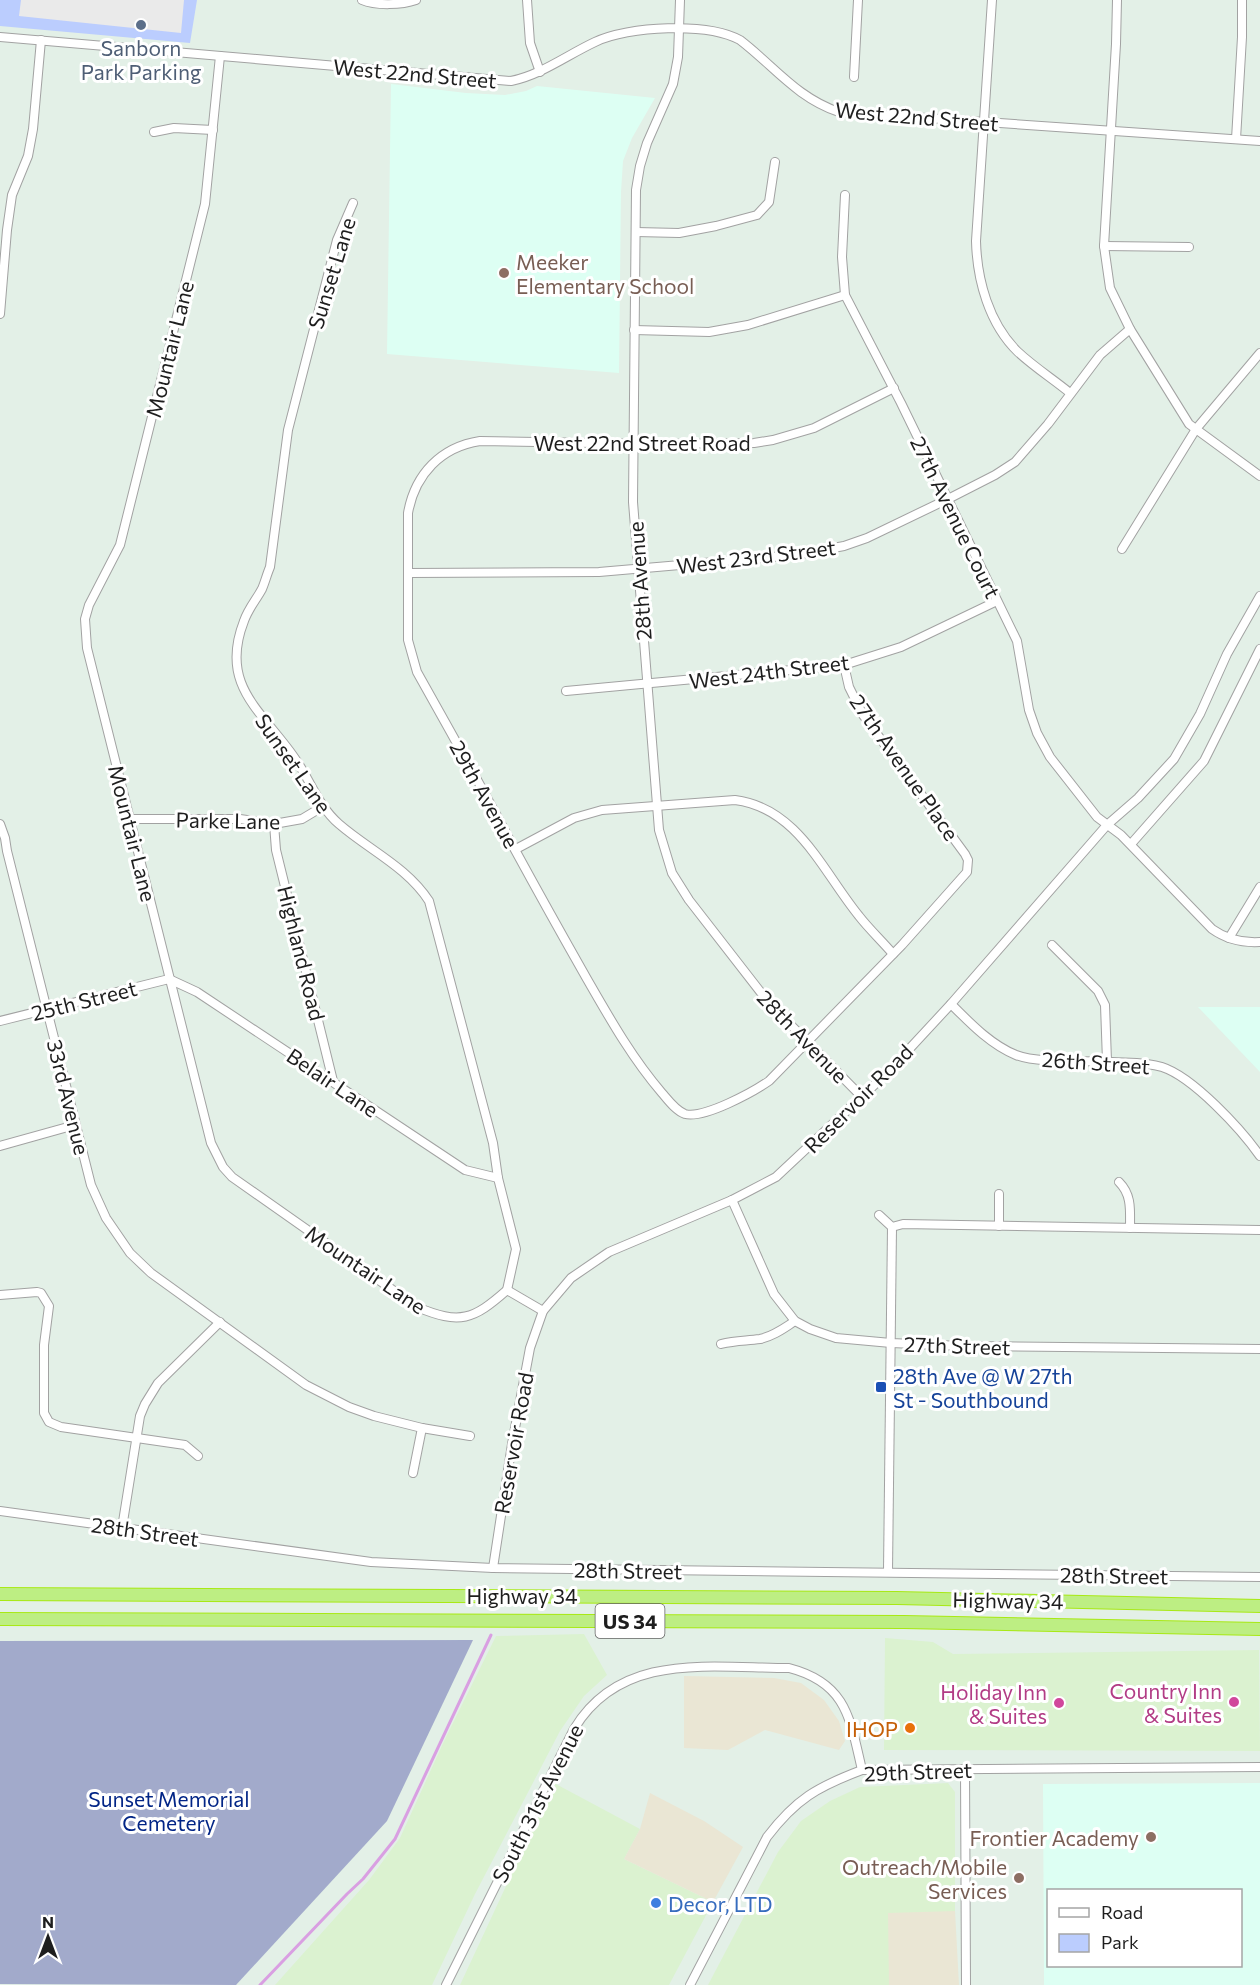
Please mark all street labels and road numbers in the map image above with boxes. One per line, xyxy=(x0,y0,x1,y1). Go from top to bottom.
street label: West 22nd Street xyxy=(332,53,498,93)
street label: West 22nd Street xyxy=(834,96,1000,136)
street label: Sunset Lane xyxy=(302,214,360,332)
street label: Mountair Lane xyxy=(140,278,198,420)
street label: West 22nd Street Road xyxy=(533,430,751,455)
street label: 27th Avenue Court xyxy=(906,432,1006,602)
street label: 28th Avenue xyxy=(622,521,656,641)
street label: West 23rd Street xyxy=(675,534,837,578)
street label: West 24th Street xyxy=(688,649,850,693)
street label: 27th Avenue Place xyxy=(845,689,965,845)
street label: Sunset Lane xyxy=(251,709,337,817)
street label: 29th Avenue xyxy=(445,736,525,852)
street label: Mountair Lane xyxy=(104,762,162,904)
street label: Parke Lane xyxy=(175,807,281,833)
street label: Highland Road xyxy=(273,883,331,1023)
street label: 25th Street xyxy=(29,975,139,1025)
street label: 28th Avenue xyxy=(753,985,853,1087)
street label: 33rd Avenue xyxy=(43,1037,95,1157)
street label: Reservoir Road xyxy=(799,1039,917,1157)
street label: Belair Lane xyxy=(283,1042,383,1122)
street label: 26th Street xyxy=(1041,1046,1151,1078)
street label: Mountair Lane xyxy=(301,1220,431,1318)
street label: 27th Street xyxy=(903,1331,1011,1359)
street label: Reservoir Road xyxy=(488,1370,538,1516)
street label: 28th Street xyxy=(90,1511,200,1551)
street label: 28th Street xyxy=(574,1557,682,1583)
street label: 28th Street xyxy=(1060,1562,1168,1588)
street label: Highway 34 xyxy=(466,1583,578,1608)
street label: Highway 34 xyxy=(952,1587,1064,1613)
road number: US 34 xyxy=(596,1604,664,1638)
street label: South 31st Avenue xyxy=(486,1720,588,1886)
street label: 29th Street xyxy=(863,1757,973,1785)

